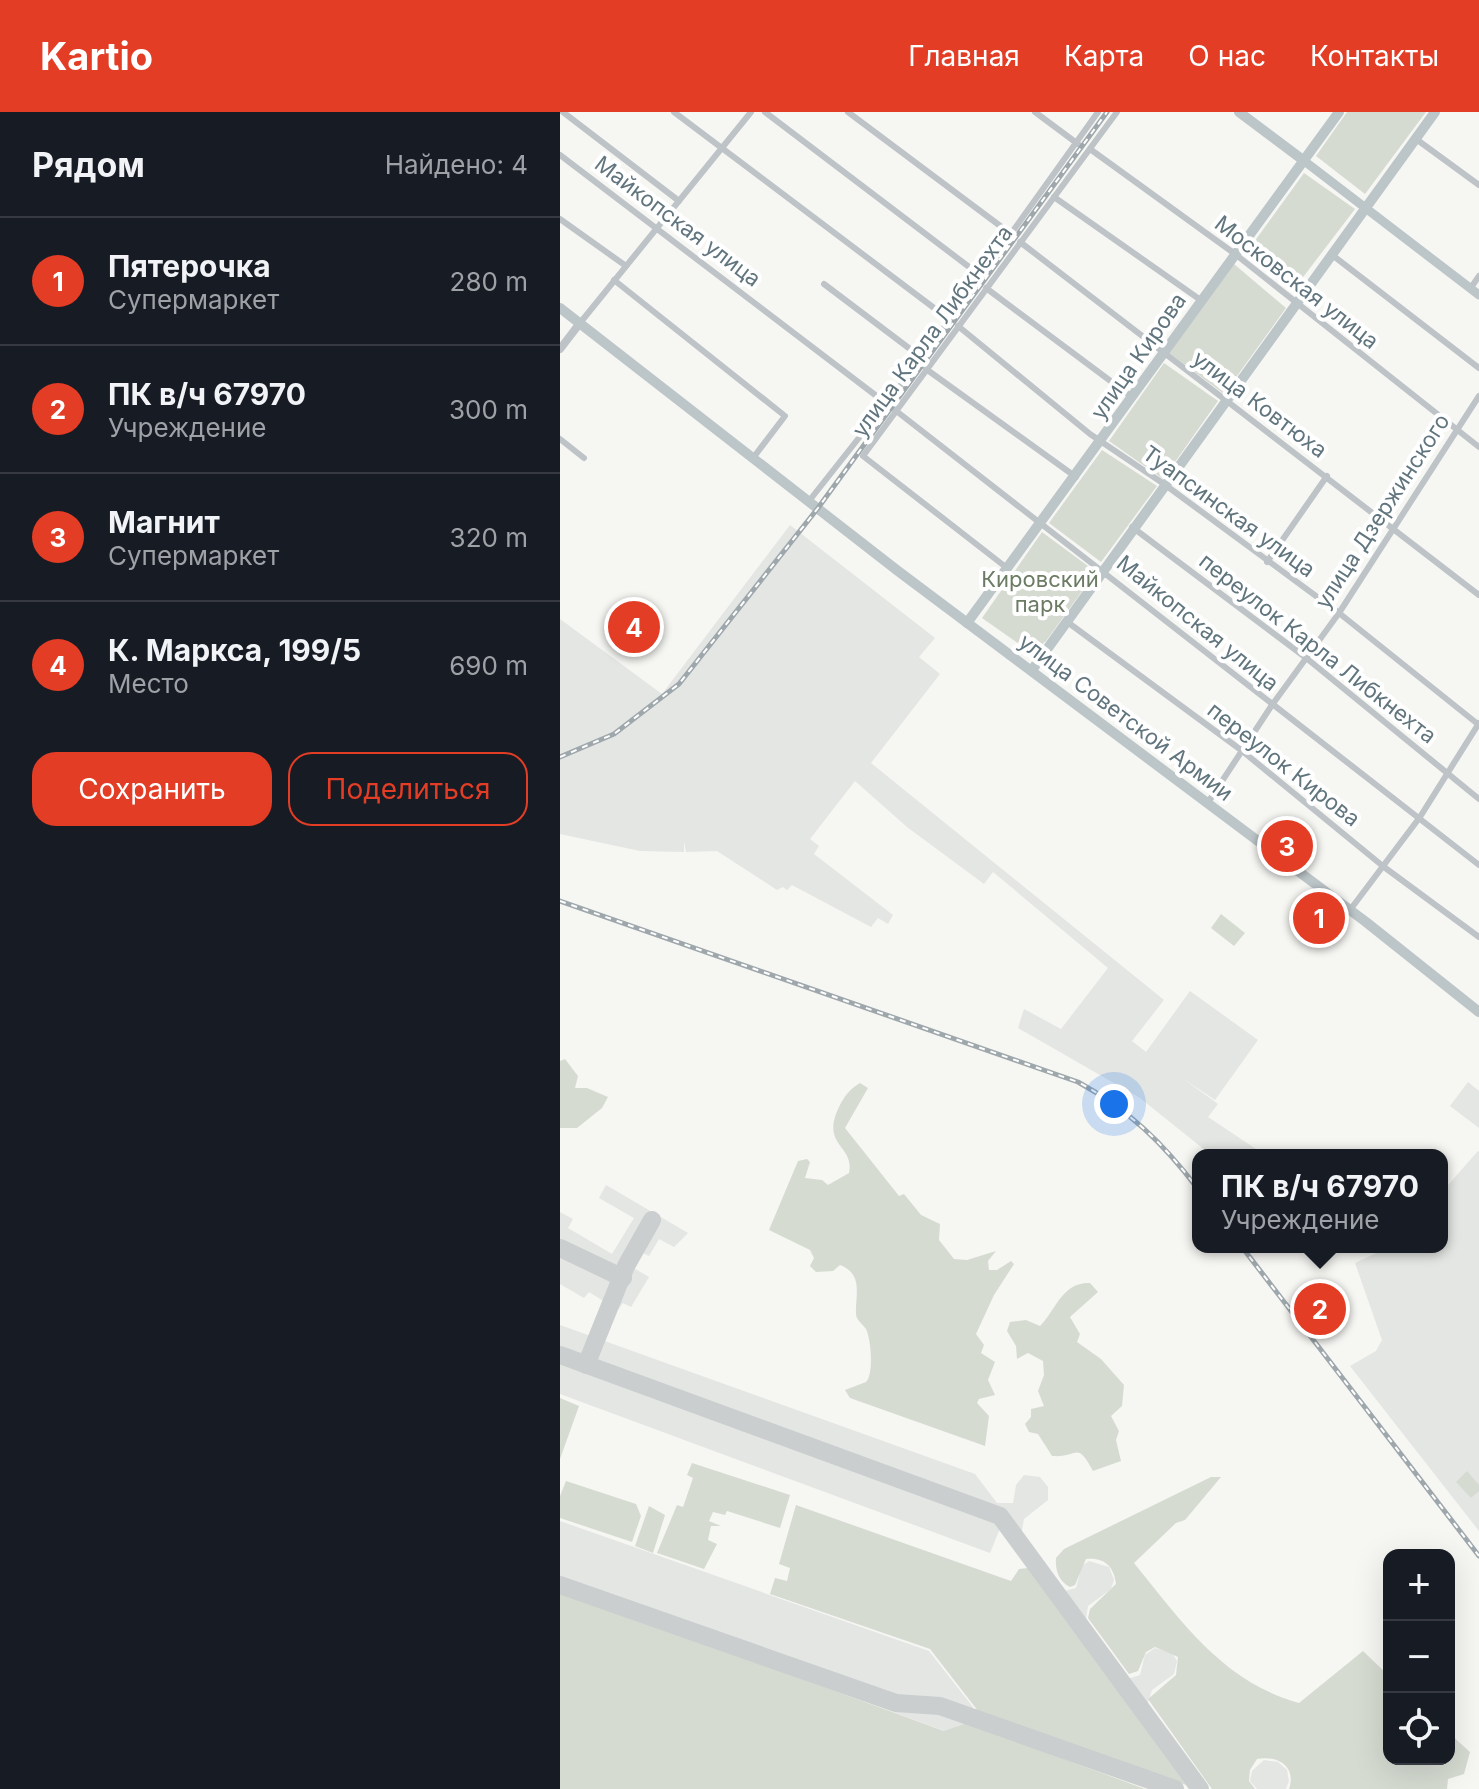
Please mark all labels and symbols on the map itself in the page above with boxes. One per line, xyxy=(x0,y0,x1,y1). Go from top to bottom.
street label: Майкопская улица xyxy=(590,150,766,292)
street label: Московская улица xyxy=(1210,210,1384,354)
street label: улица Карла Либкнехта xyxy=(846,220,1018,442)
street label: улица Кирова xyxy=(1085,288,1191,424)
street label: улица Ковтюха xyxy=(1188,345,1332,463)
street label: улица Дзержинского xyxy=(1309,409,1455,613)
street label: Туапсинская улица xyxy=(1138,440,1320,582)
street label: переулок Карла Либкнехта xyxy=(1194,547,1442,749)
street label: Майкопская улица xyxy=(1112,550,1284,696)
park label: Кировский парк xyxy=(981,566,1099,617)
pin: 4 xyxy=(608,597,660,657)
street label: улица Советской Армии xyxy=(1014,628,1238,806)
street label: переулок Кирова xyxy=(1203,696,1365,832)
pin: 3 xyxy=(1261,816,1313,876)
pin: 1 xyxy=(1293,888,1345,948)
your location xyxy=(1094,1084,1134,1124)
pin: 2 xyxy=(1294,1279,1346,1339)

